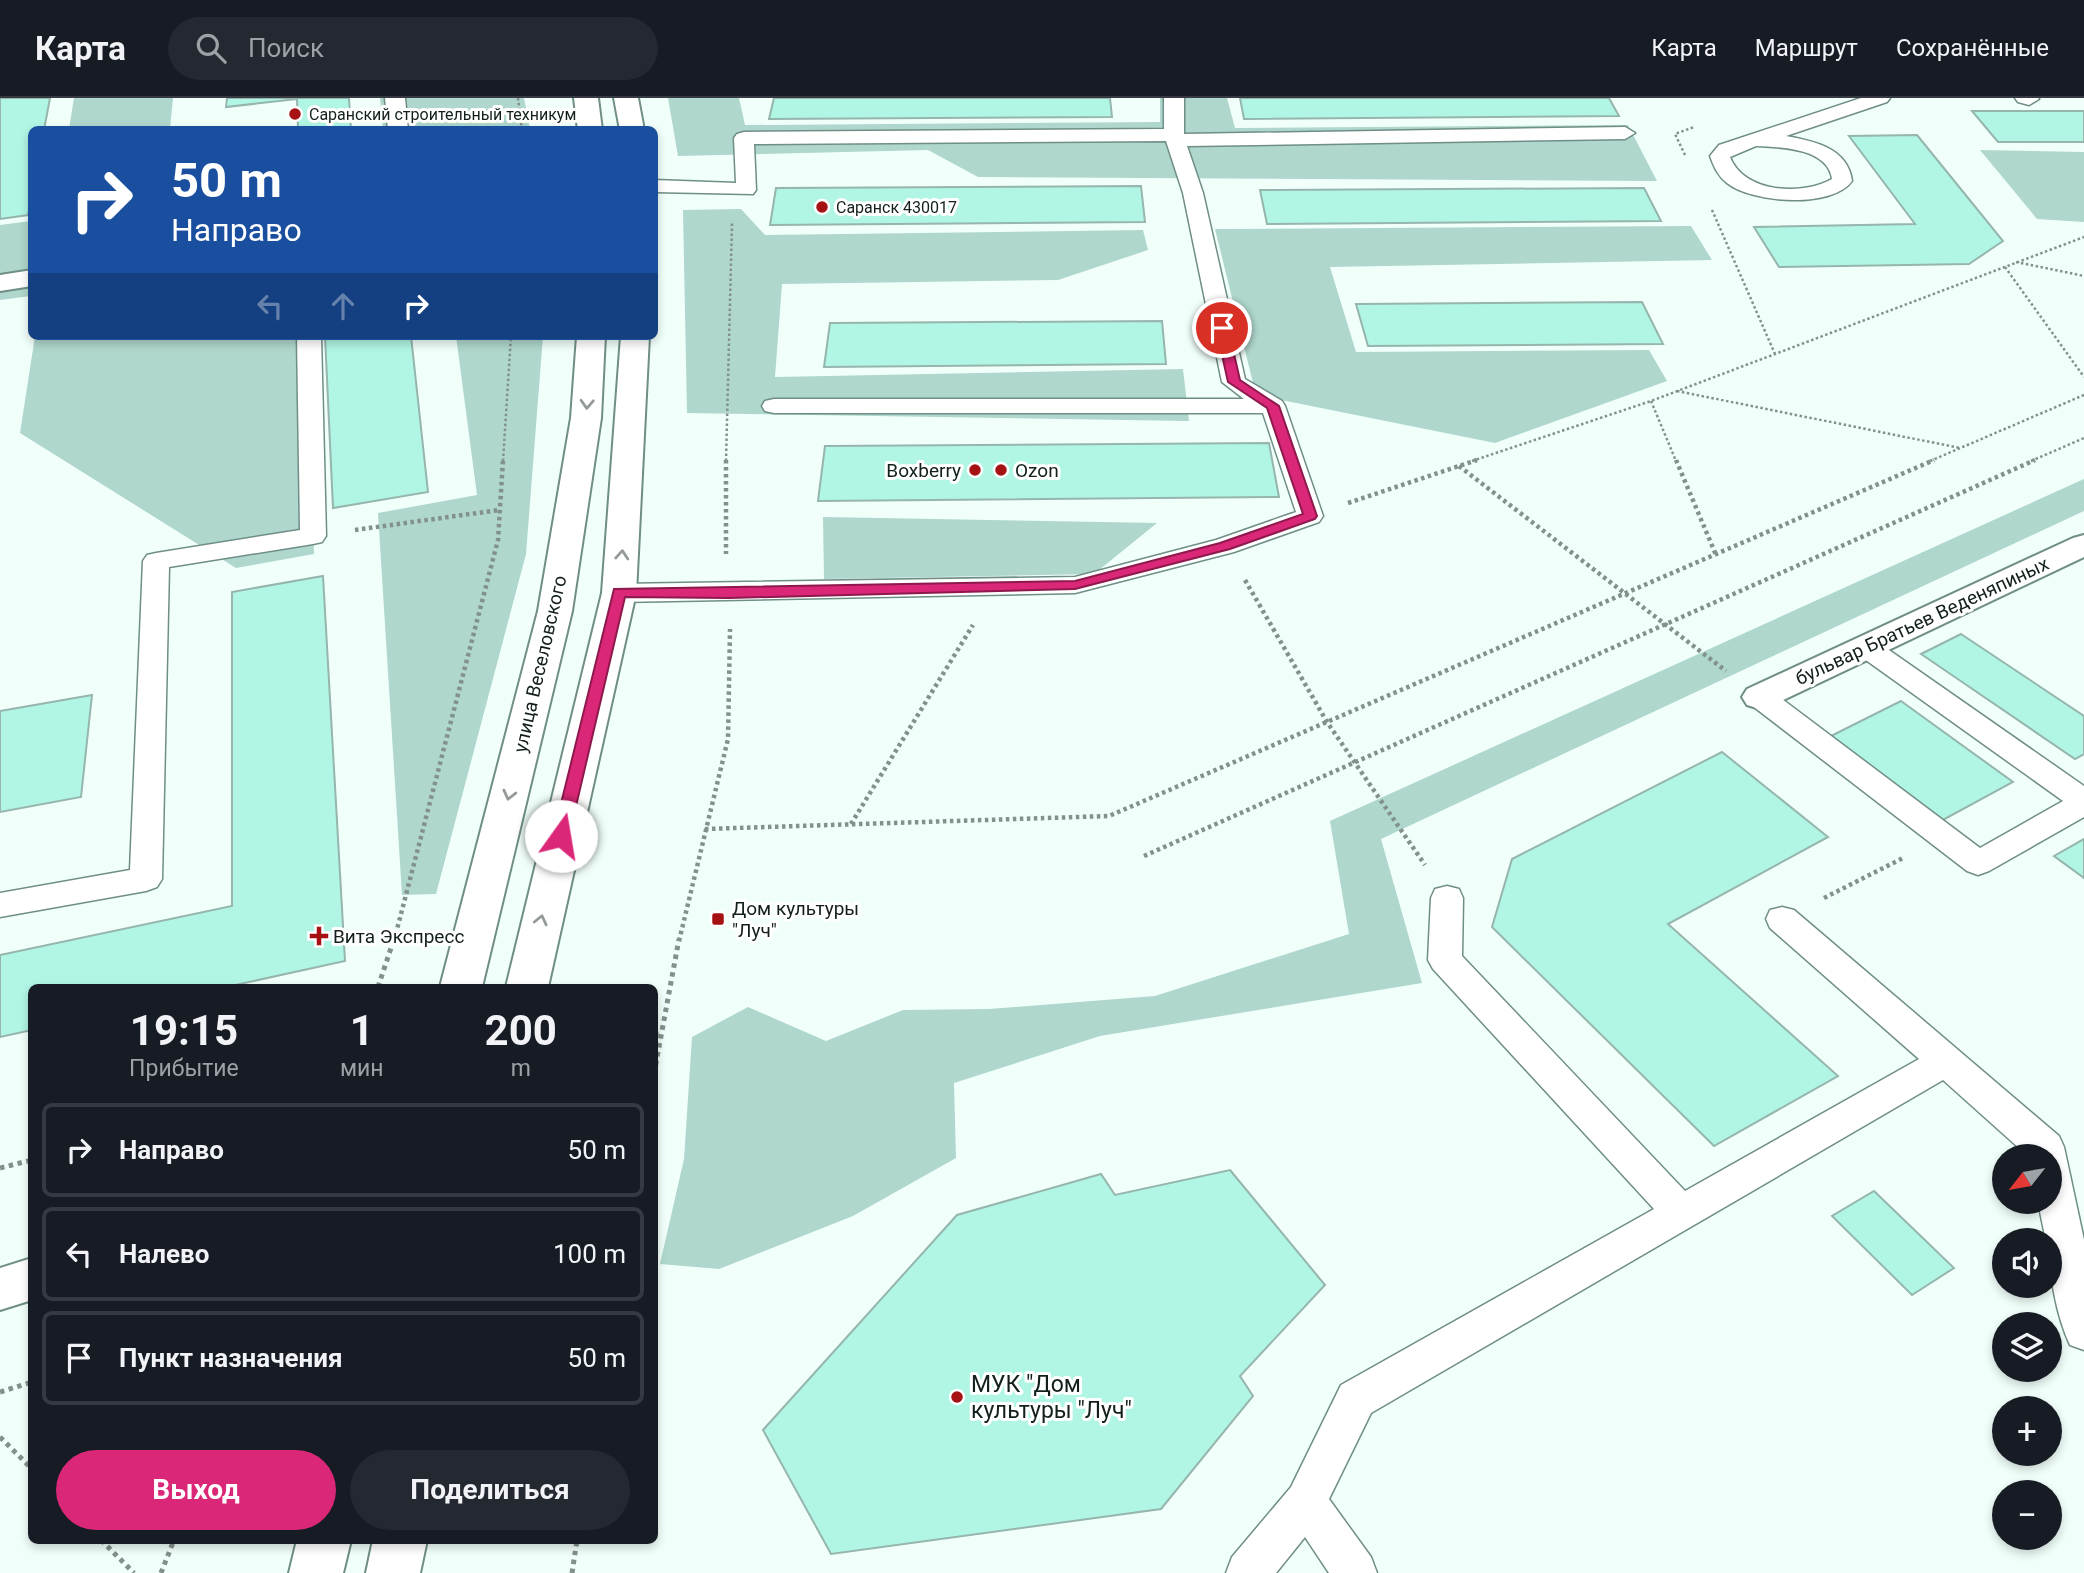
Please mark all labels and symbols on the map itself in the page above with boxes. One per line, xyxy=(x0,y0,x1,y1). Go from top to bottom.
place label: Саранский строительный техникум xyxy=(309,105,576,124)
marker: Саранский строительный техникум xyxy=(287,106,303,122)
place label: Саранск 430017 xyxy=(836,198,957,217)
marker: Саранск 430017 xyxy=(814,199,830,215)
pin xyxy=(1192,298,1252,358)
one-way arrow xyxy=(580,399,595,410)
place label: Boxberry xyxy=(886,459,961,482)
place label: Ozon xyxy=(1015,459,1059,482)
marker: Boxberry xyxy=(967,462,983,478)
marker: Ozon xyxy=(993,462,1009,478)
one-way arrow xyxy=(614,549,629,560)
street label: бульвар Братьев Веденяпиных xyxy=(1792,552,2053,690)
street label: улица Веселовского xyxy=(508,573,572,755)
one-way arrow xyxy=(503,789,517,801)
position arrow xyxy=(524,799,598,873)
place label: Дом культуры "Луч" xyxy=(732,897,859,942)
marker: Дом культуры "Луч" xyxy=(710,911,726,927)
one-way arrow xyxy=(533,914,548,926)
place label: Вита Экспресс xyxy=(333,925,464,948)
marker: Вита Экспресс xyxy=(311,928,327,944)
north arrow xyxy=(1992,1144,2062,1214)
place label: МУК "Дом культуры "Луч" xyxy=(971,1371,1132,1424)
marker: МУК "Дом культуры "Луч" xyxy=(949,1389,965,1405)

